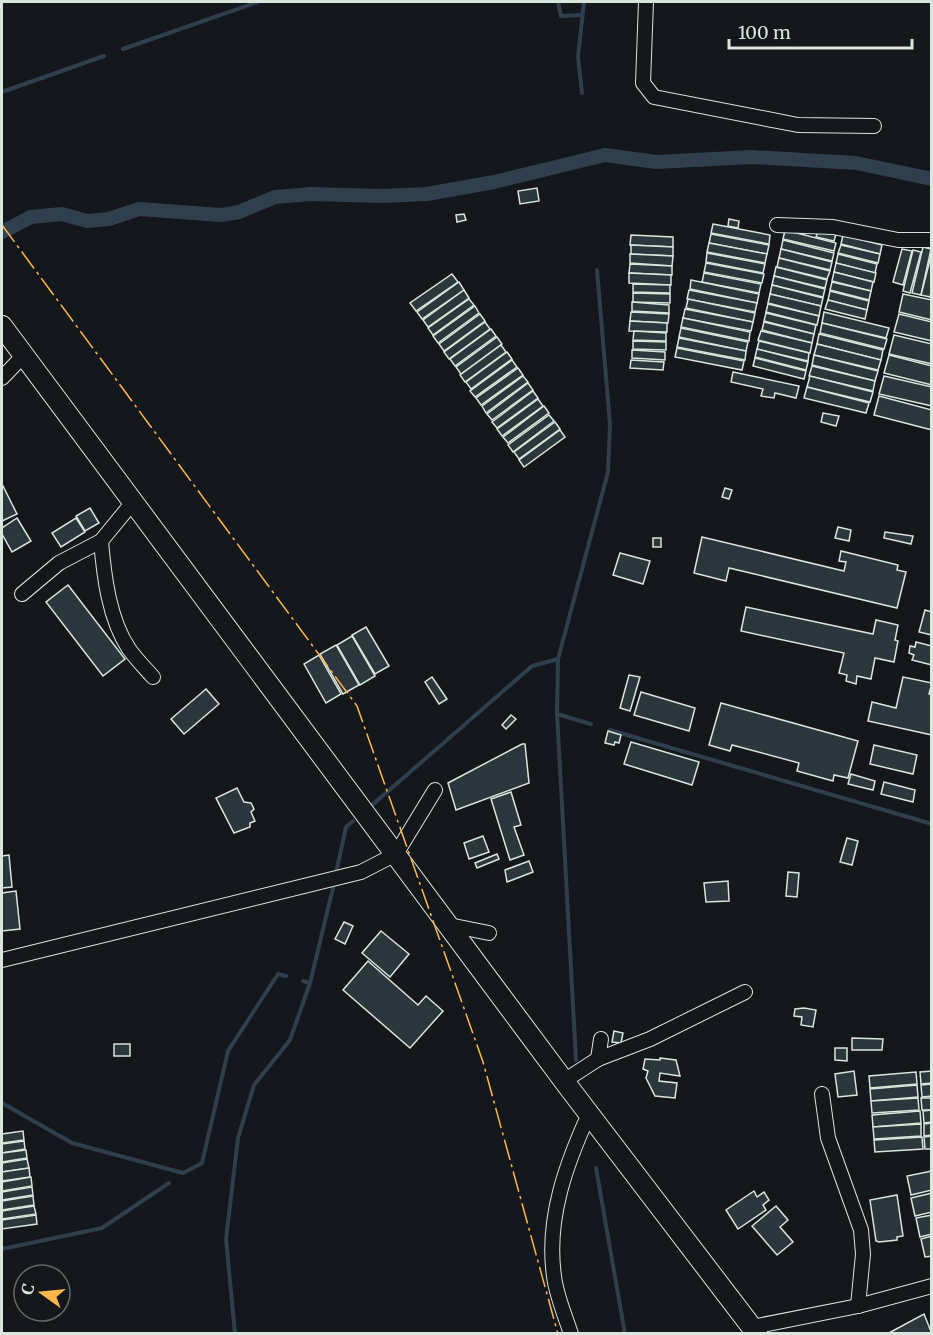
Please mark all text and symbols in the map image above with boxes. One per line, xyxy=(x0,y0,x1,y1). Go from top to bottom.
scale bar xyxy=(729,12,912,50)
text: 100 m xyxy=(738,21,791,44)
north arrow xyxy=(12,1263,72,1323)
text: С xyxy=(16,1281,39,1297)

